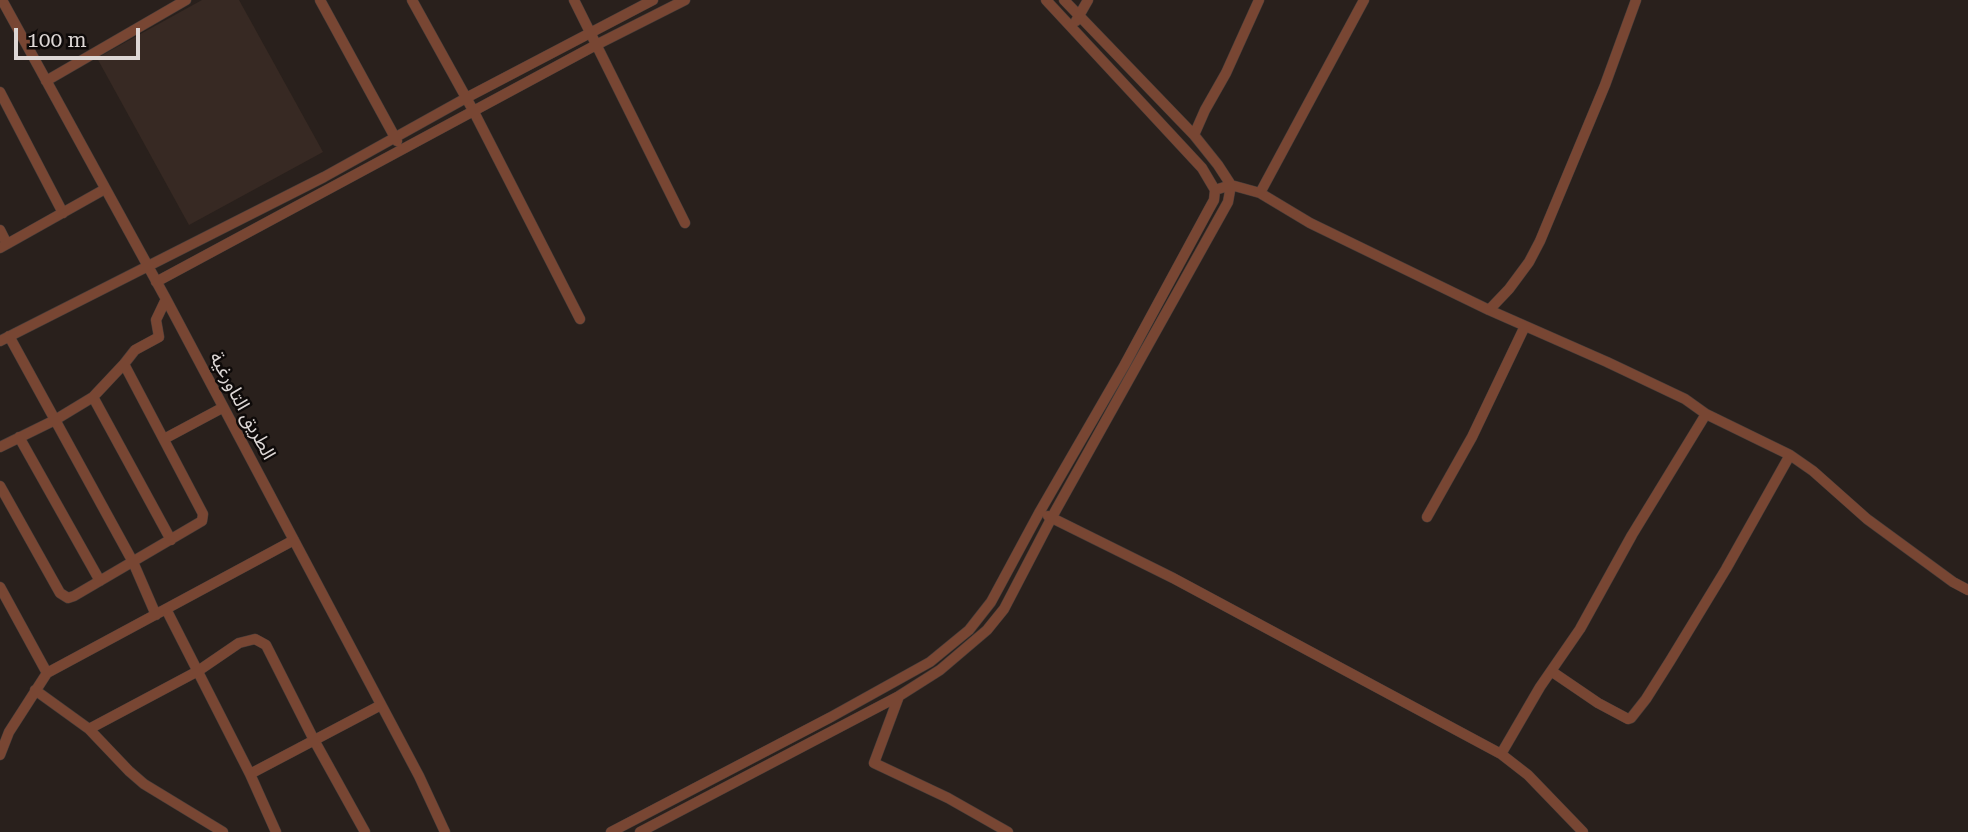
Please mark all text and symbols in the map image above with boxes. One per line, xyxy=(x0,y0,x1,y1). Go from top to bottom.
scale bar xyxy=(18,14,144,58)
text: 100 m xyxy=(27,28,87,52)
street label: الطريق التاورغية xyxy=(204,348,280,464)

